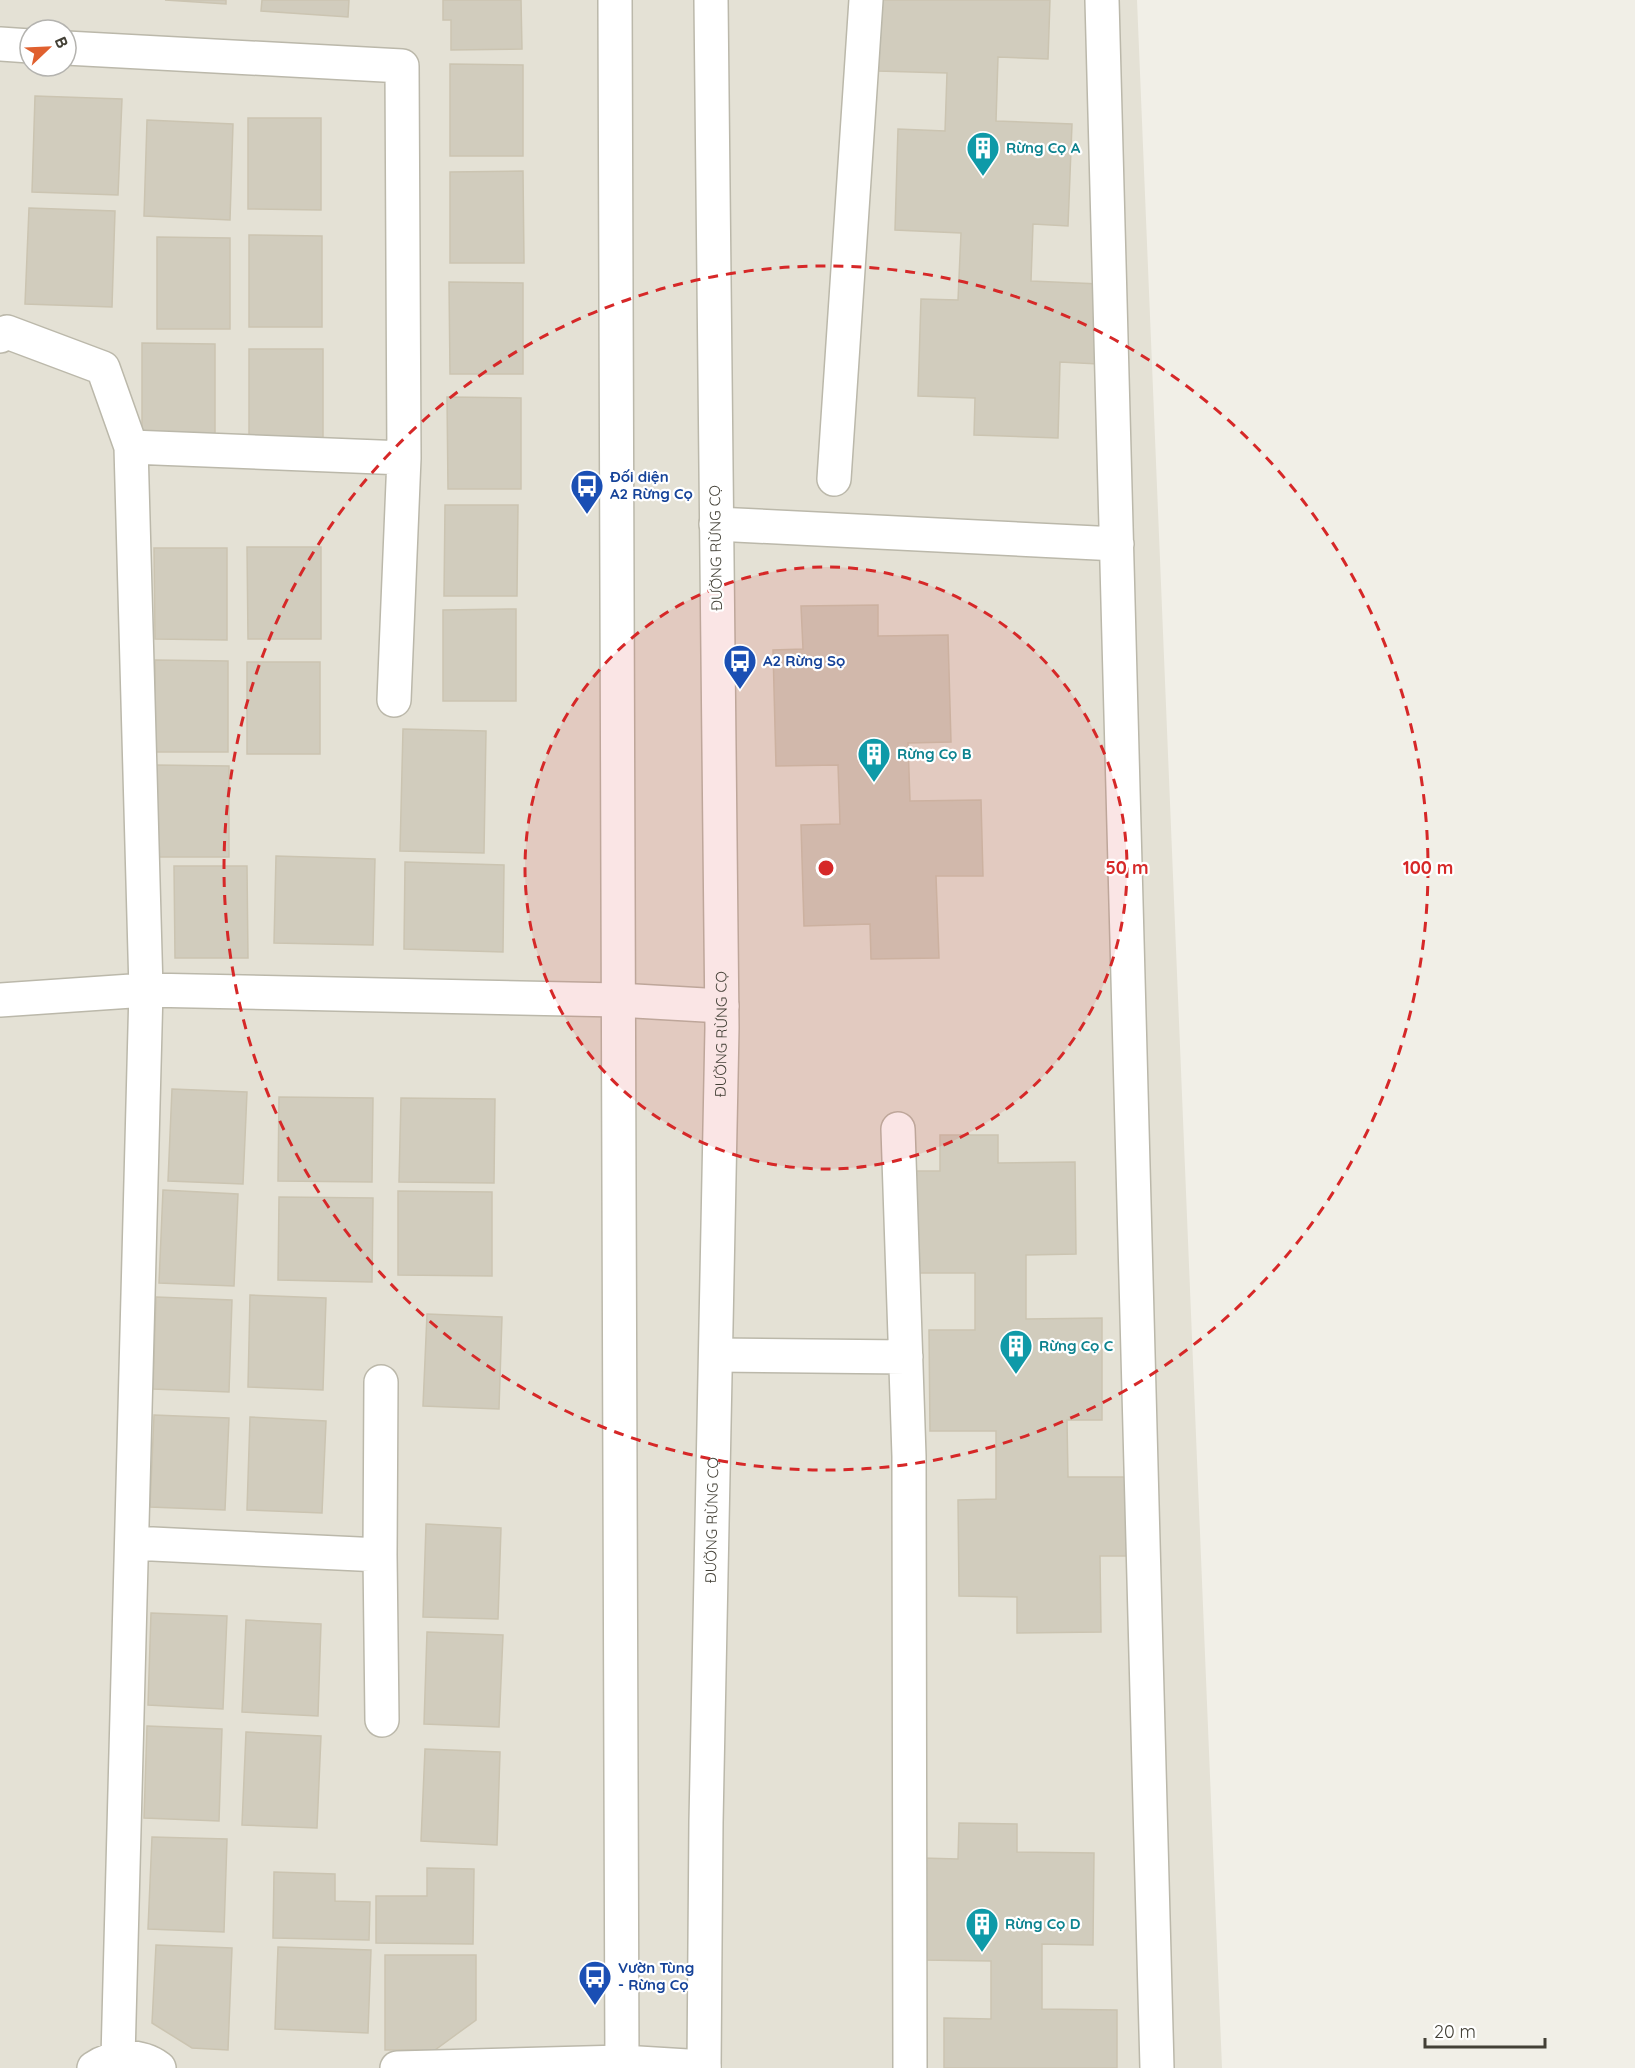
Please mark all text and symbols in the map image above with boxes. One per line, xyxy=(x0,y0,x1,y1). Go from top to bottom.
north arrow xyxy=(18,18,78,78)
text: B xyxy=(51,33,73,51)
building icon: Rừng Cọ A xyxy=(965,130,1001,177)
place label: Rừng Cọ A xyxy=(1006,138,1081,157)
place label: Đối diện A2 Rừng Cọ xyxy=(609,467,693,503)
bus stop icon: Đối diện A2 Rừng Cọ xyxy=(569,468,605,515)
street label: ĐƯỜNG RỪNG CỌ xyxy=(705,485,726,611)
bus stop icon: A2 Rừng Sọ xyxy=(722,643,758,690)
place label: A2 Rừng Sọ xyxy=(763,651,845,670)
building icon: Rừng Cọ B xyxy=(856,736,892,783)
place label: Rừng Cọ B xyxy=(897,744,972,763)
text: 50 m xyxy=(1105,856,1149,879)
text: 100 m xyxy=(1403,856,1453,879)
centre of rings xyxy=(816,858,836,878)
street label: ĐƯỜNG RỪNG CỌ xyxy=(711,971,731,1097)
building icon: Rừng Cọ C xyxy=(998,1328,1034,1375)
place label: Rừng Cọ C xyxy=(1039,1336,1114,1355)
street label: ĐƯỜNG RỪNG CỌ xyxy=(701,1457,722,1583)
building icon: Rừng Cọ D xyxy=(964,1906,1000,1953)
place label: Rừng Cọ D xyxy=(1005,1914,1081,1933)
place label: Vườn Tùng - Rừng Cọ xyxy=(618,1958,694,1994)
bus stop icon: Vườn Tùng - Rừng Cọ xyxy=(577,1959,613,2006)
scale bar xyxy=(1425,2011,1545,2049)
text: 20 m xyxy=(1434,2020,1476,2043)

